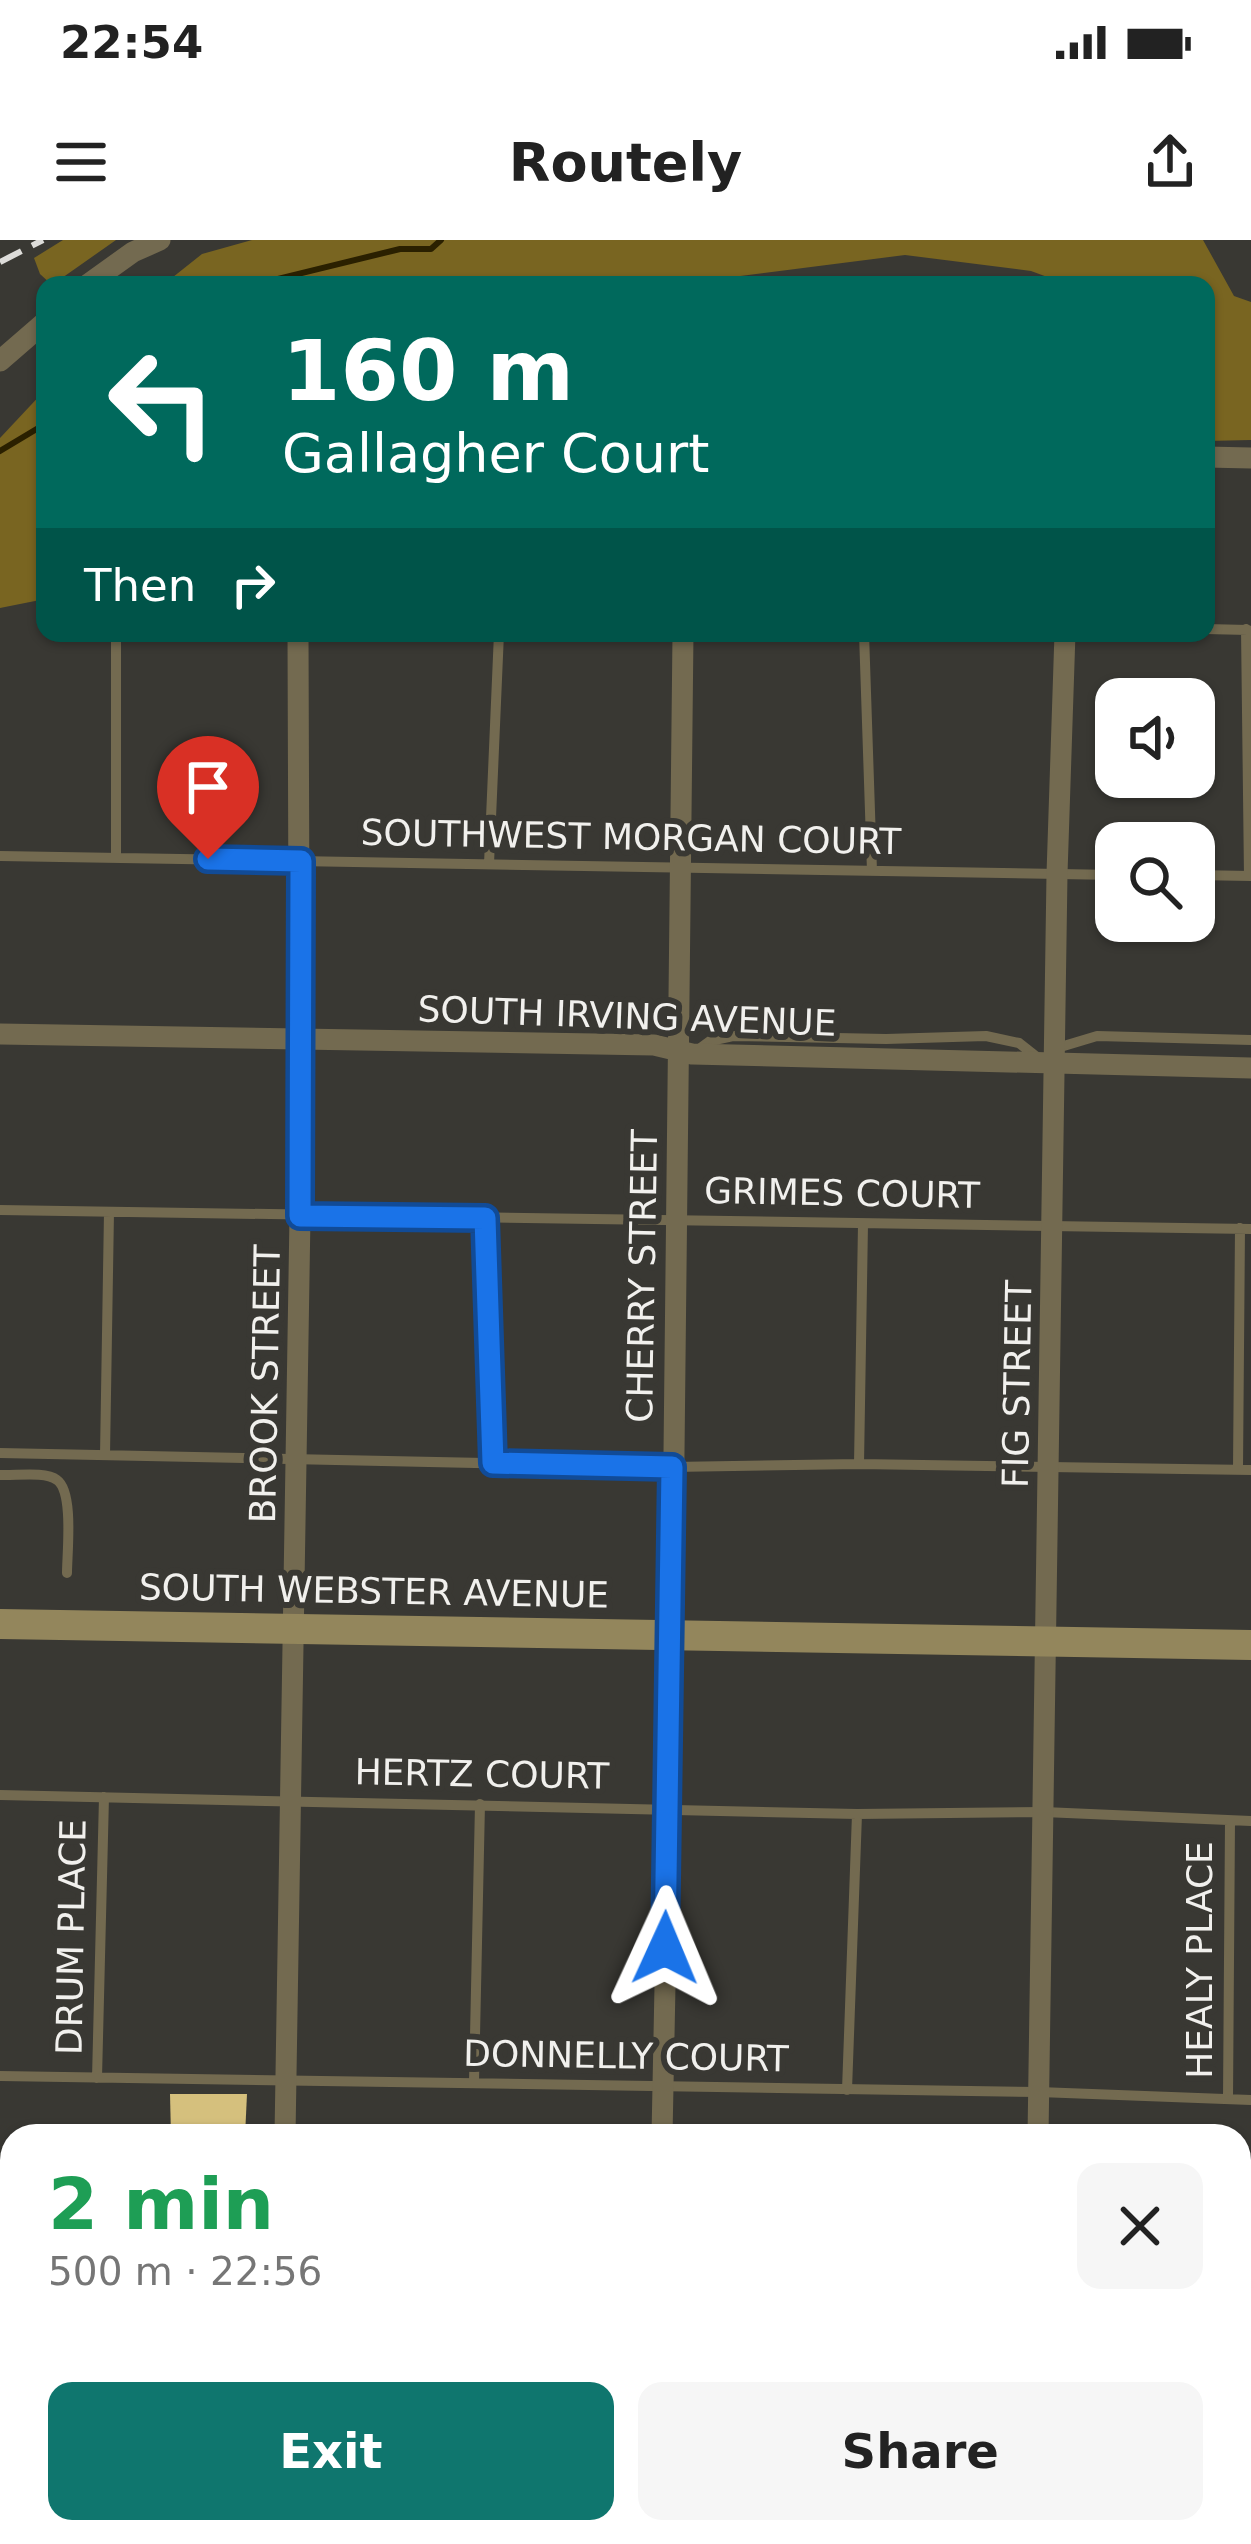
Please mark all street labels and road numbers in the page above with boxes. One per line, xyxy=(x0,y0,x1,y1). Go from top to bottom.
street label: SOUTHWEST MORGAN COURT xyxy=(360,812,903,862)
street label: SOUTH IRVING AVENUE xyxy=(417,988,837,1044)
street label: CHERRY STREET xyxy=(619,1128,665,1423)
street label: GRIMES COURT xyxy=(704,1170,981,1216)
street label: BROOK STREET xyxy=(242,1243,288,1524)
street label: FIG STREET xyxy=(995,1279,1039,1488)
street label: SOUTH WEBSTER AVENUE xyxy=(139,1566,609,1616)
street label: HERTZ COURT xyxy=(354,1751,611,1797)
street label: DRUM PLACE xyxy=(48,1819,94,2055)
street label: HEALY PLACE xyxy=(1179,1841,1220,2079)
street label: DONNELLY COURT xyxy=(463,2033,790,2079)

